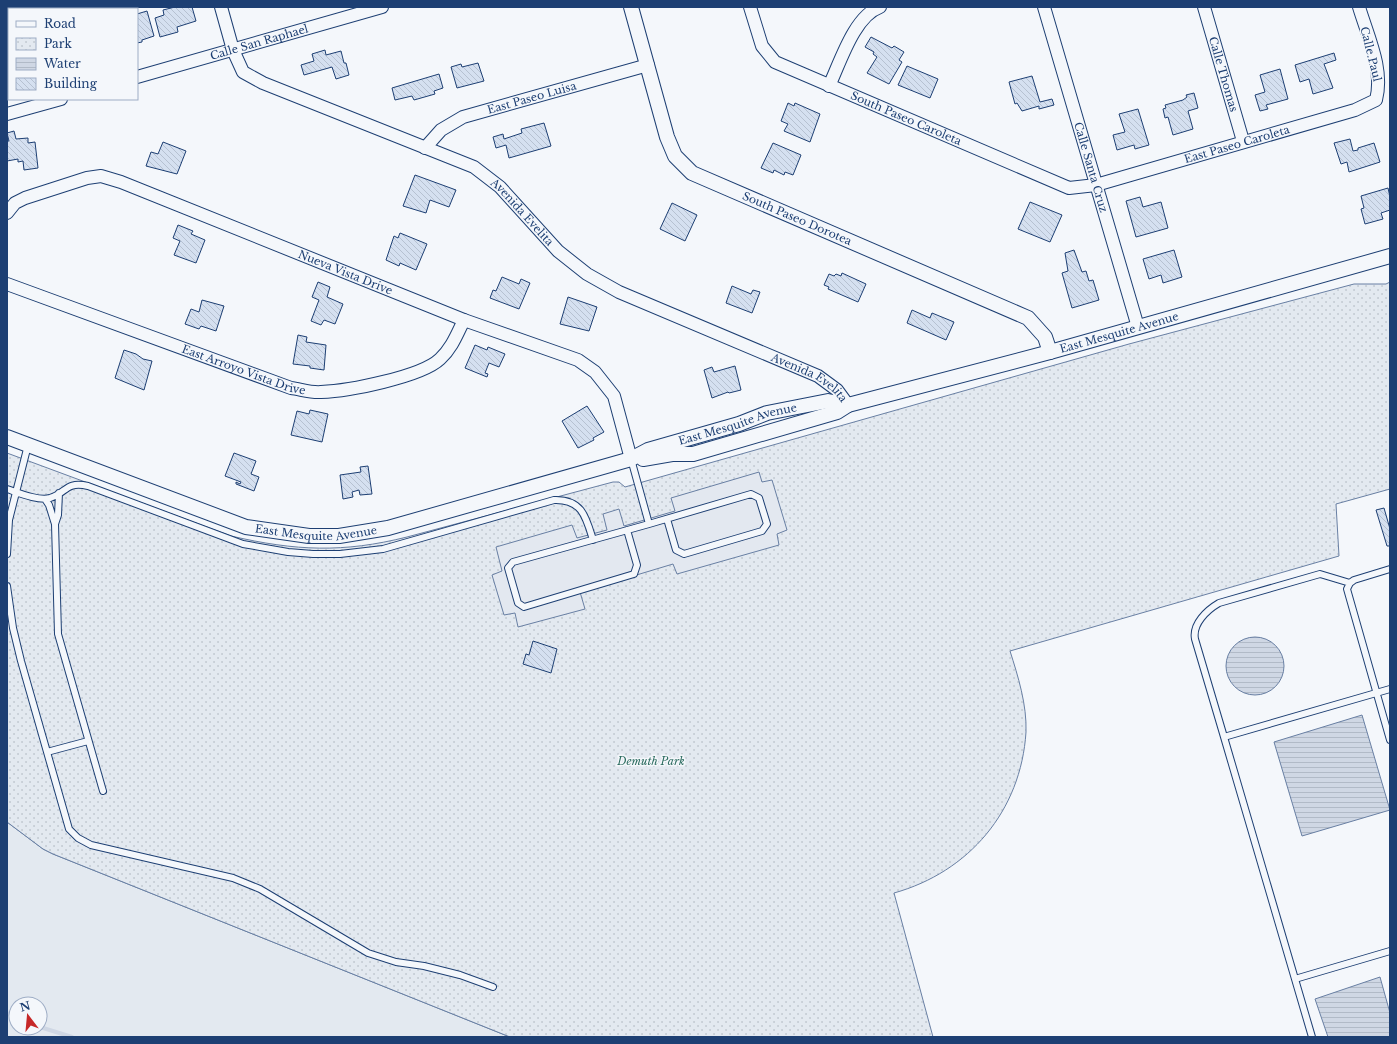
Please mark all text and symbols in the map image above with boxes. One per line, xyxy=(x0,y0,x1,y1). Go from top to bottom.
legend xyxy=(8,8,138,100)
text: Road xyxy=(44,16,76,31)
street label: Calle San Raphael xyxy=(208,21,310,63)
street label: Calle Paul xyxy=(1357,25,1385,83)
street label: Calle Thomas xyxy=(1206,35,1241,114)
text: Park xyxy=(44,36,72,51)
text: Water xyxy=(43,56,81,71)
text: Building xyxy=(44,76,98,91)
street label: East Paseo Luisa xyxy=(486,78,579,117)
street label: South Paseo Caroleta xyxy=(848,88,964,148)
street label: Calle Santa Cruz xyxy=(1071,120,1111,214)
street label: East Paseo Caroleta xyxy=(1182,122,1292,166)
street label: Avenida Evelita xyxy=(487,175,557,249)
street label: South Paseo Dorotea xyxy=(740,189,855,248)
street label: Nueva Vista Drive xyxy=(296,247,395,298)
street label: East Mesquite Avenue xyxy=(1058,309,1180,356)
street label: East Arroyo Vista Drive xyxy=(180,342,307,398)
street label: Avenida Evelita xyxy=(768,350,851,405)
street label: East Mesquite Avenue xyxy=(677,400,798,448)
street label: East Mesquite Avenue xyxy=(254,521,378,544)
park label: Demuth Park xyxy=(616,754,685,768)
north arrow xyxy=(8,996,48,1036)
text: N xyxy=(18,998,33,1015)

